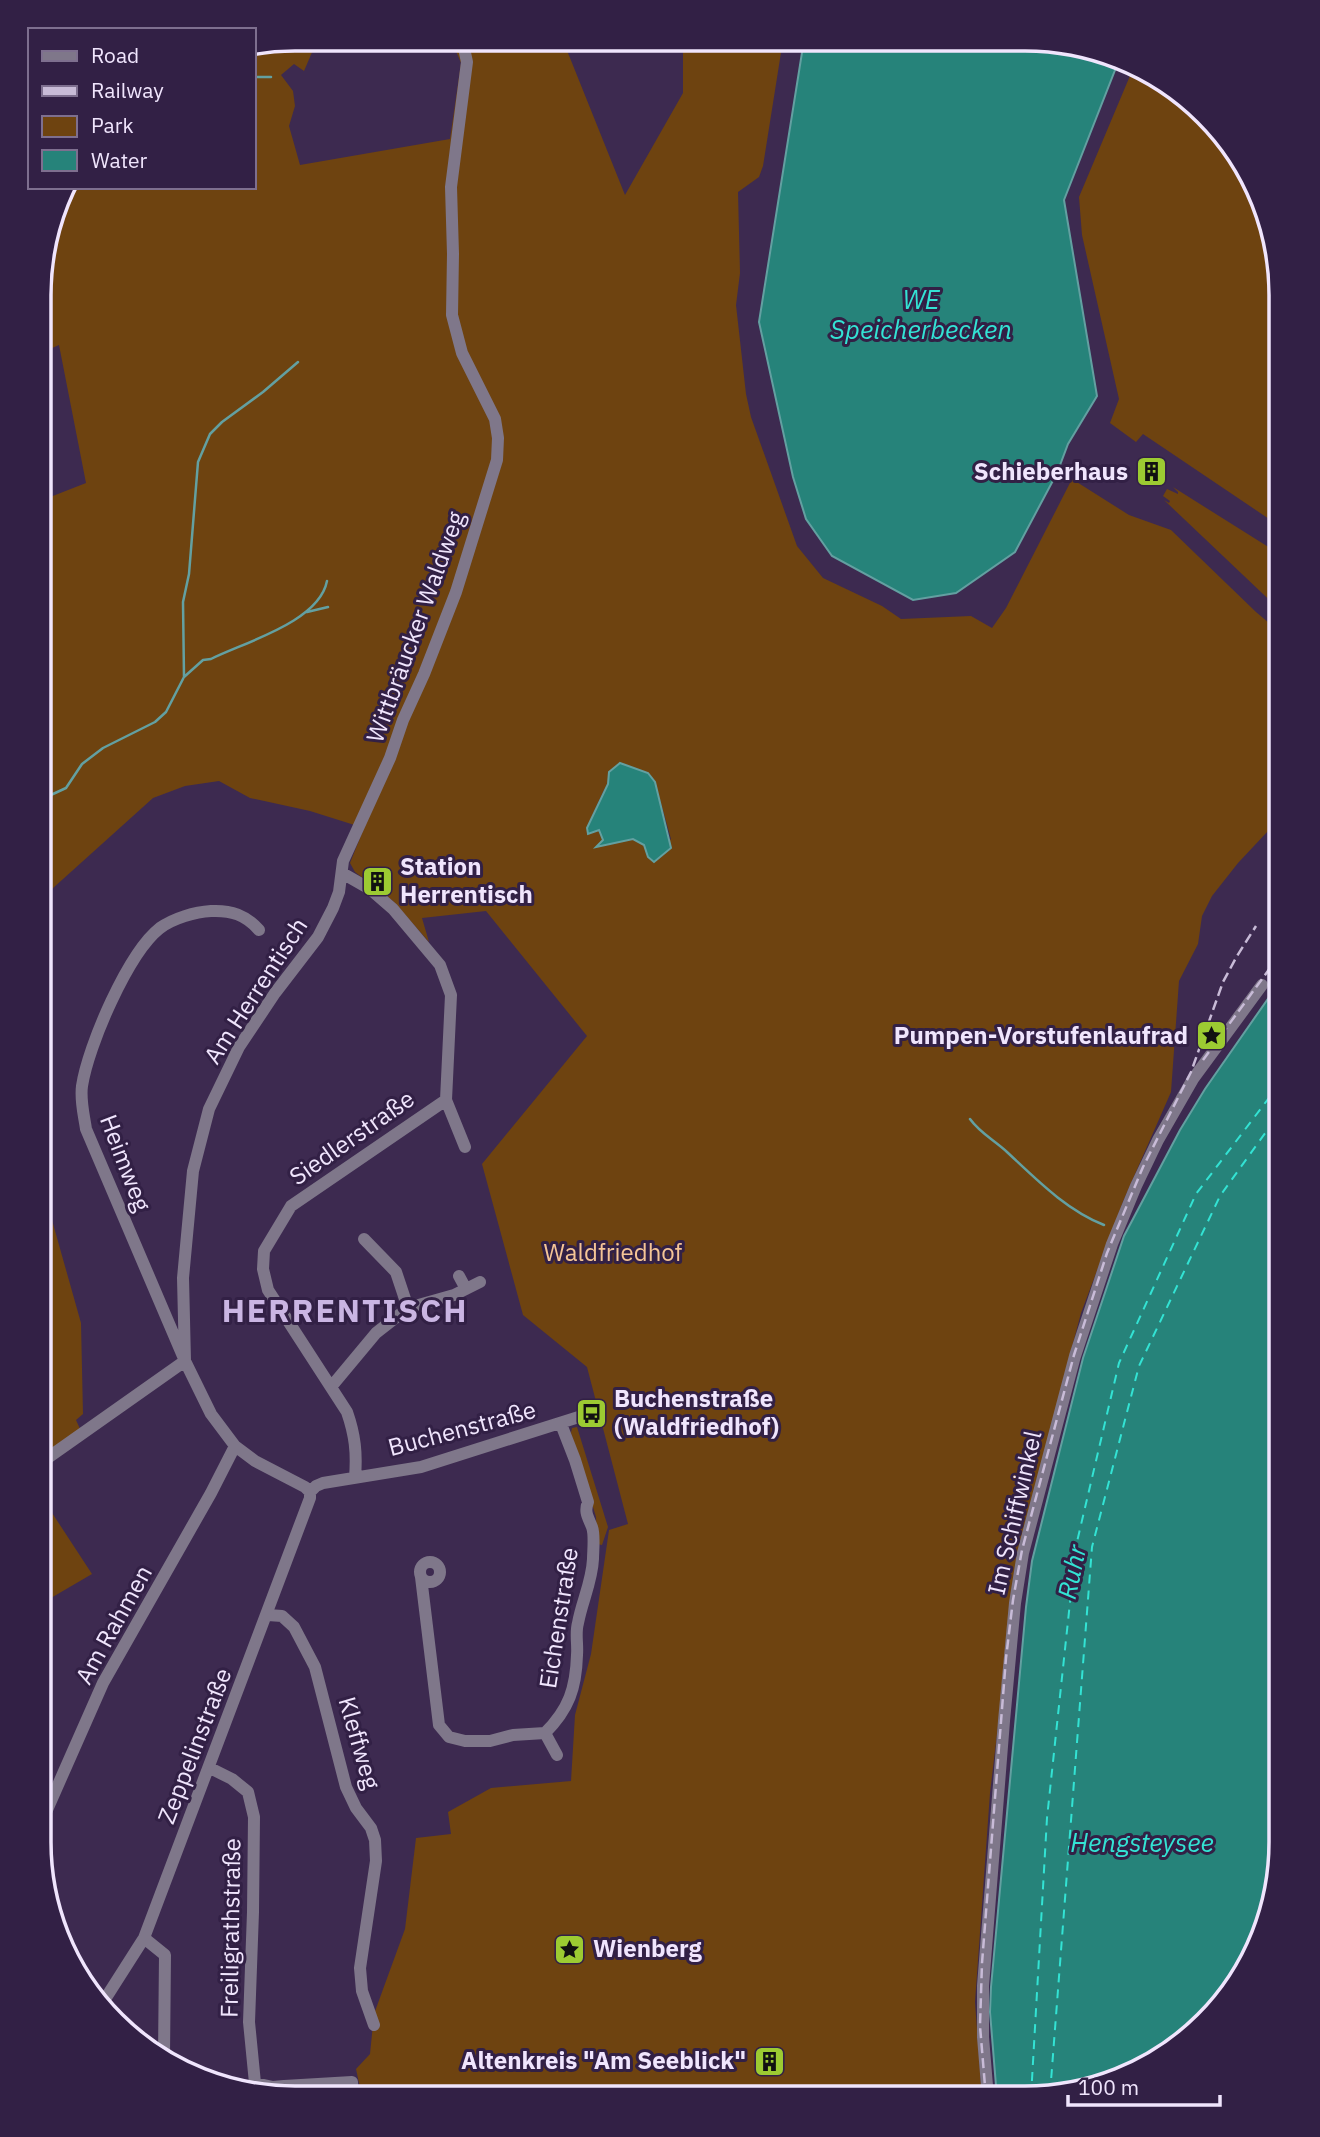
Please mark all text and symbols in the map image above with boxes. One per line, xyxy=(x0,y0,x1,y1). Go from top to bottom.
legend xyxy=(28,28,256,189)
text: Road xyxy=(91,41,139,69)
text: Railway xyxy=(91,76,164,104)
text: Park xyxy=(91,111,134,139)
text: Water xyxy=(91,146,148,174)
water label: WE Speicherbecken xyxy=(830,282,1012,346)
place label: Schieberhaus xyxy=(974,455,1128,487)
building icon: Schieberhaus xyxy=(1134,455,1168,489)
street label: Wittbräucker Waldweg xyxy=(358,506,472,747)
place label: Station Herrentisch xyxy=(400,850,533,910)
building icon: Station Herrentisch xyxy=(360,864,394,898)
street label: Am Herrentisch xyxy=(196,911,314,1070)
place label: Pumpen-Vorstufenlaufrad xyxy=(894,1019,1188,1051)
place icon: Pumpen-Vorstufenlaufrad xyxy=(1194,1019,1228,1053)
street label: Siedlerstraße xyxy=(283,1082,420,1192)
street label: Heimweg xyxy=(93,1110,159,1216)
park label: Waldfriedhof xyxy=(544,1236,683,1268)
district label: HERRENTISCH xyxy=(222,1289,468,1331)
place label: Buchenstraße (Waldfriedhof) xyxy=(614,1382,779,1442)
street label: Buchenstraße xyxy=(384,1393,539,1463)
bus stop icon: Buchenstraße (Waldfriedhof) xyxy=(574,1396,608,1430)
street label: Im Schiffwinkel xyxy=(980,1428,1048,1598)
water label: Ruhr xyxy=(1049,1540,1094,1602)
street label: Eichenstraße xyxy=(531,1545,585,1691)
street label: Am Rahmen xyxy=(67,1559,159,1690)
street label: Zeppelinstraße xyxy=(150,1663,238,1828)
street label: Kleffweg xyxy=(332,1693,388,1793)
water label: Hengsteysee xyxy=(1070,1825,1214,1859)
street label: Freiligrathstraße xyxy=(212,1838,248,2018)
place icon: Wienberg xyxy=(553,1932,587,1966)
place label: Wienberg xyxy=(593,1932,702,1964)
place label: Altenkreis "Am Seeblick" xyxy=(461,2044,746,2076)
building icon: Altenkreis "Am Seeblick" xyxy=(752,2044,786,2078)
scale bar xyxy=(1068,2064,1220,2108)
text: 100 m xyxy=(1078,2073,1139,2101)

